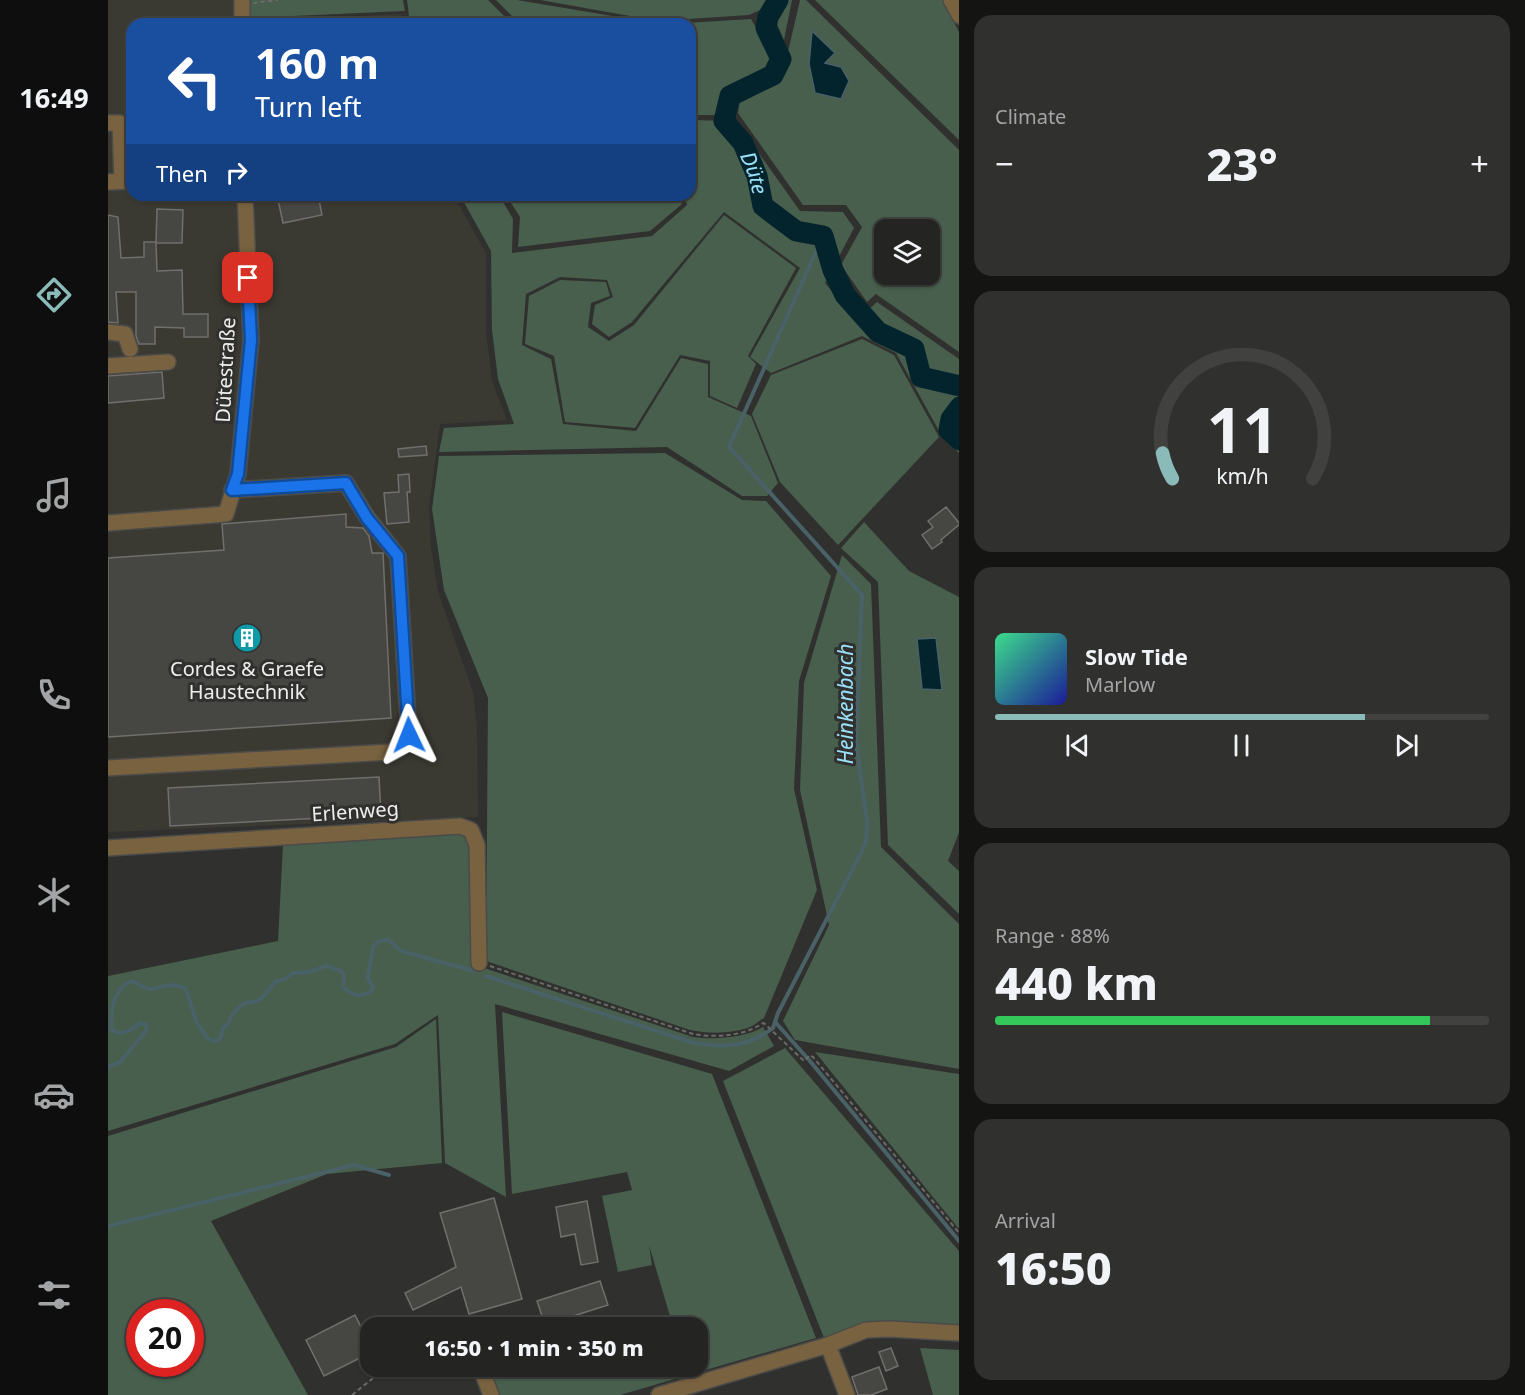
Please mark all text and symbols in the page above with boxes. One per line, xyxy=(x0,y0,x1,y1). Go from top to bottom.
text: 160 m xyxy=(255,34,379,91)
icon: left xyxy=(156,42,234,120)
text: 16:49 xyxy=(19,79,89,116)
text: Turn left xyxy=(255,88,361,125)
text: Climate xyxy=(995,103,1066,130)
text: 23° xyxy=(1206,133,1278,194)
text: − xyxy=(995,141,1014,186)
text: + xyxy=(1470,141,1489,186)
water label: Düte xyxy=(734,147,774,197)
icon: right xyxy=(220,156,253,189)
text: Then xyxy=(156,158,208,188)
map controls xyxy=(874,219,940,285)
button: layers xyxy=(874,219,940,285)
pin xyxy=(222,252,273,303)
icon: arrive xyxy=(231,261,264,294)
icon: directions xyxy=(33,274,75,316)
street label: Dütestraße xyxy=(209,317,241,423)
text: 11 xyxy=(1206,386,1278,471)
text: km/h xyxy=(1216,461,1268,490)
icon: music xyxy=(33,474,75,516)
building icon: Cordes & Graefe Haustechnik xyxy=(231,622,263,654)
text: Slow Tide xyxy=(1085,641,1188,671)
water label: Heinkenbach xyxy=(831,644,859,764)
place label: Cordes & Graefe Haustechnik xyxy=(170,655,324,705)
text: Marlow xyxy=(1085,671,1155,698)
icon: phone xyxy=(33,674,75,716)
position arrow xyxy=(377,703,441,767)
icon: previous xyxy=(1061,729,1094,762)
icon: pause xyxy=(1225,729,1258,762)
icon: next xyxy=(1390,729,1423,762)
street label: Erlenweg xyxy=(310,794,400,828)
icon: climate xyxy=(33,874,75,916)
text: Range · 88% xyxy=(995,922,1110,949)
text: 440 km xyxy=(995,952,1158,1013)
icon: car xyxy=(33,1074,75,1116)
text: Arrival xyxy=(995,1207,1056,1234)
text: 16:50 xyxy=(995,1237,1112,1298)
icon: filters xyxy=(33,1274,75,1316)
speed limit sign: 20 xyxy=(126,1299,204,1377)
text: 16:50 · 1 min · 350 m xyxy=(424,1332,644,1362)

